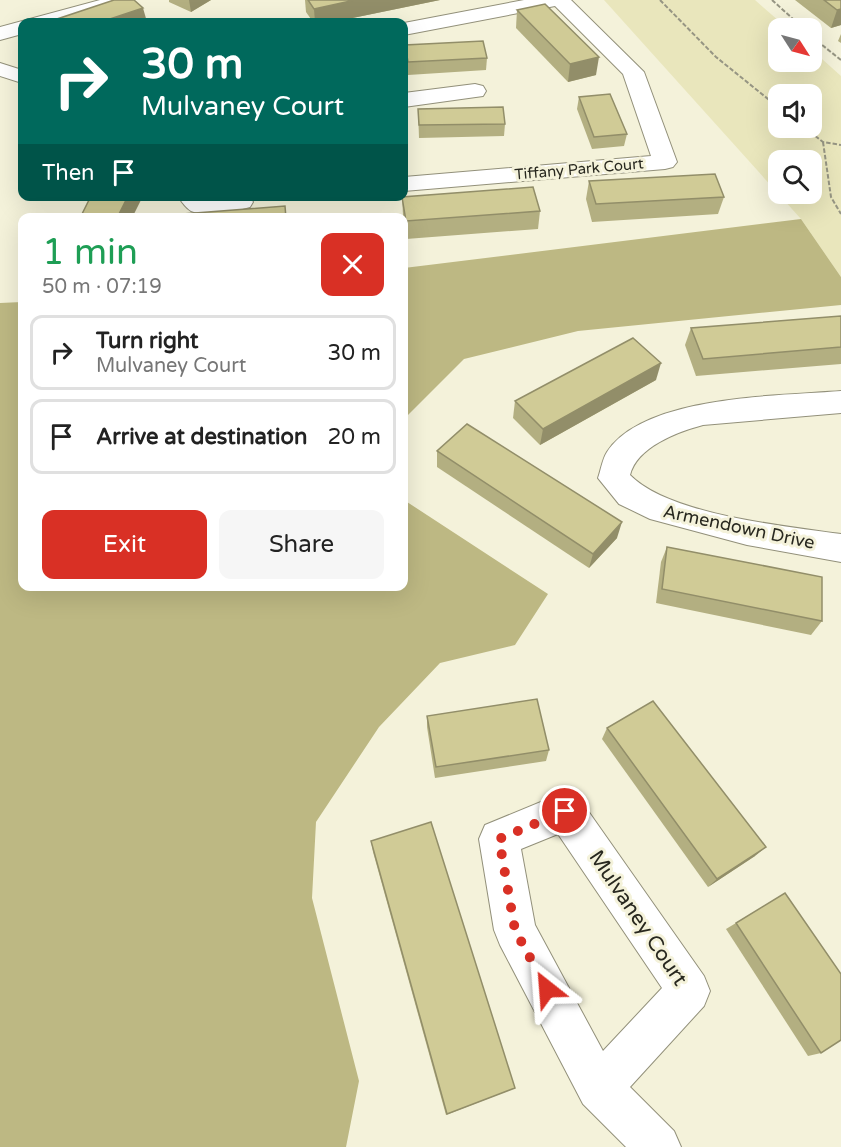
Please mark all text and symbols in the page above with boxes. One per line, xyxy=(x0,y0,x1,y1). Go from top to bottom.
north arrow xyxy=(768,18,822,72)
map controls xyxy=(768,18,822,204)
text: 30 m xyxy=(141,39,243,90)
icon: right xyxy=(42,42,120,120)
button: sound xyxy=(768,84,822,138)
text: Mulvaney Court xyxy=(141,90,344,123)
button: search xyxy=(768,150,822,204)
street label: Tiffany Park Court xyxy=(514,154,644,184)
icon: arrive xyxy=(107,156,140,189)
text: Then xyxy=(42,160,95,186)
text: 1 min xyxy=(42,231,138,274)
button: close xyxy=(321,233,384,296)
text: 50 m · 07:19 xyxy=(42,275,162,299)
text: Turn right xyxy=(96,328,198,354)
icon: right xyxy=(45,336,78,369)
text: 30 m xyxy=(327,340,381,366)
text: Mulvaney Court xyxy=(96,354,247,378)
icon: arrive xyxy=(45,420,78,453)
text: Arrive at destination xyxy=(96,424,307,450)
text: 20 m xyxy=(327,424,381,450)
street label: Armendown Drive xyxy=(661,500,817,554)
button: Exit xyxy=(42,510,207,579)
button: Share xyxy=(219,510,384,579)
pin xyxy=(539,785,590,836)
icon: arrive xyxy=(548,794,581,827)
street label: Mulvaney Court xyxy=(583,846,693,990)
position arrow xyxy=(515,957,579,1021)

